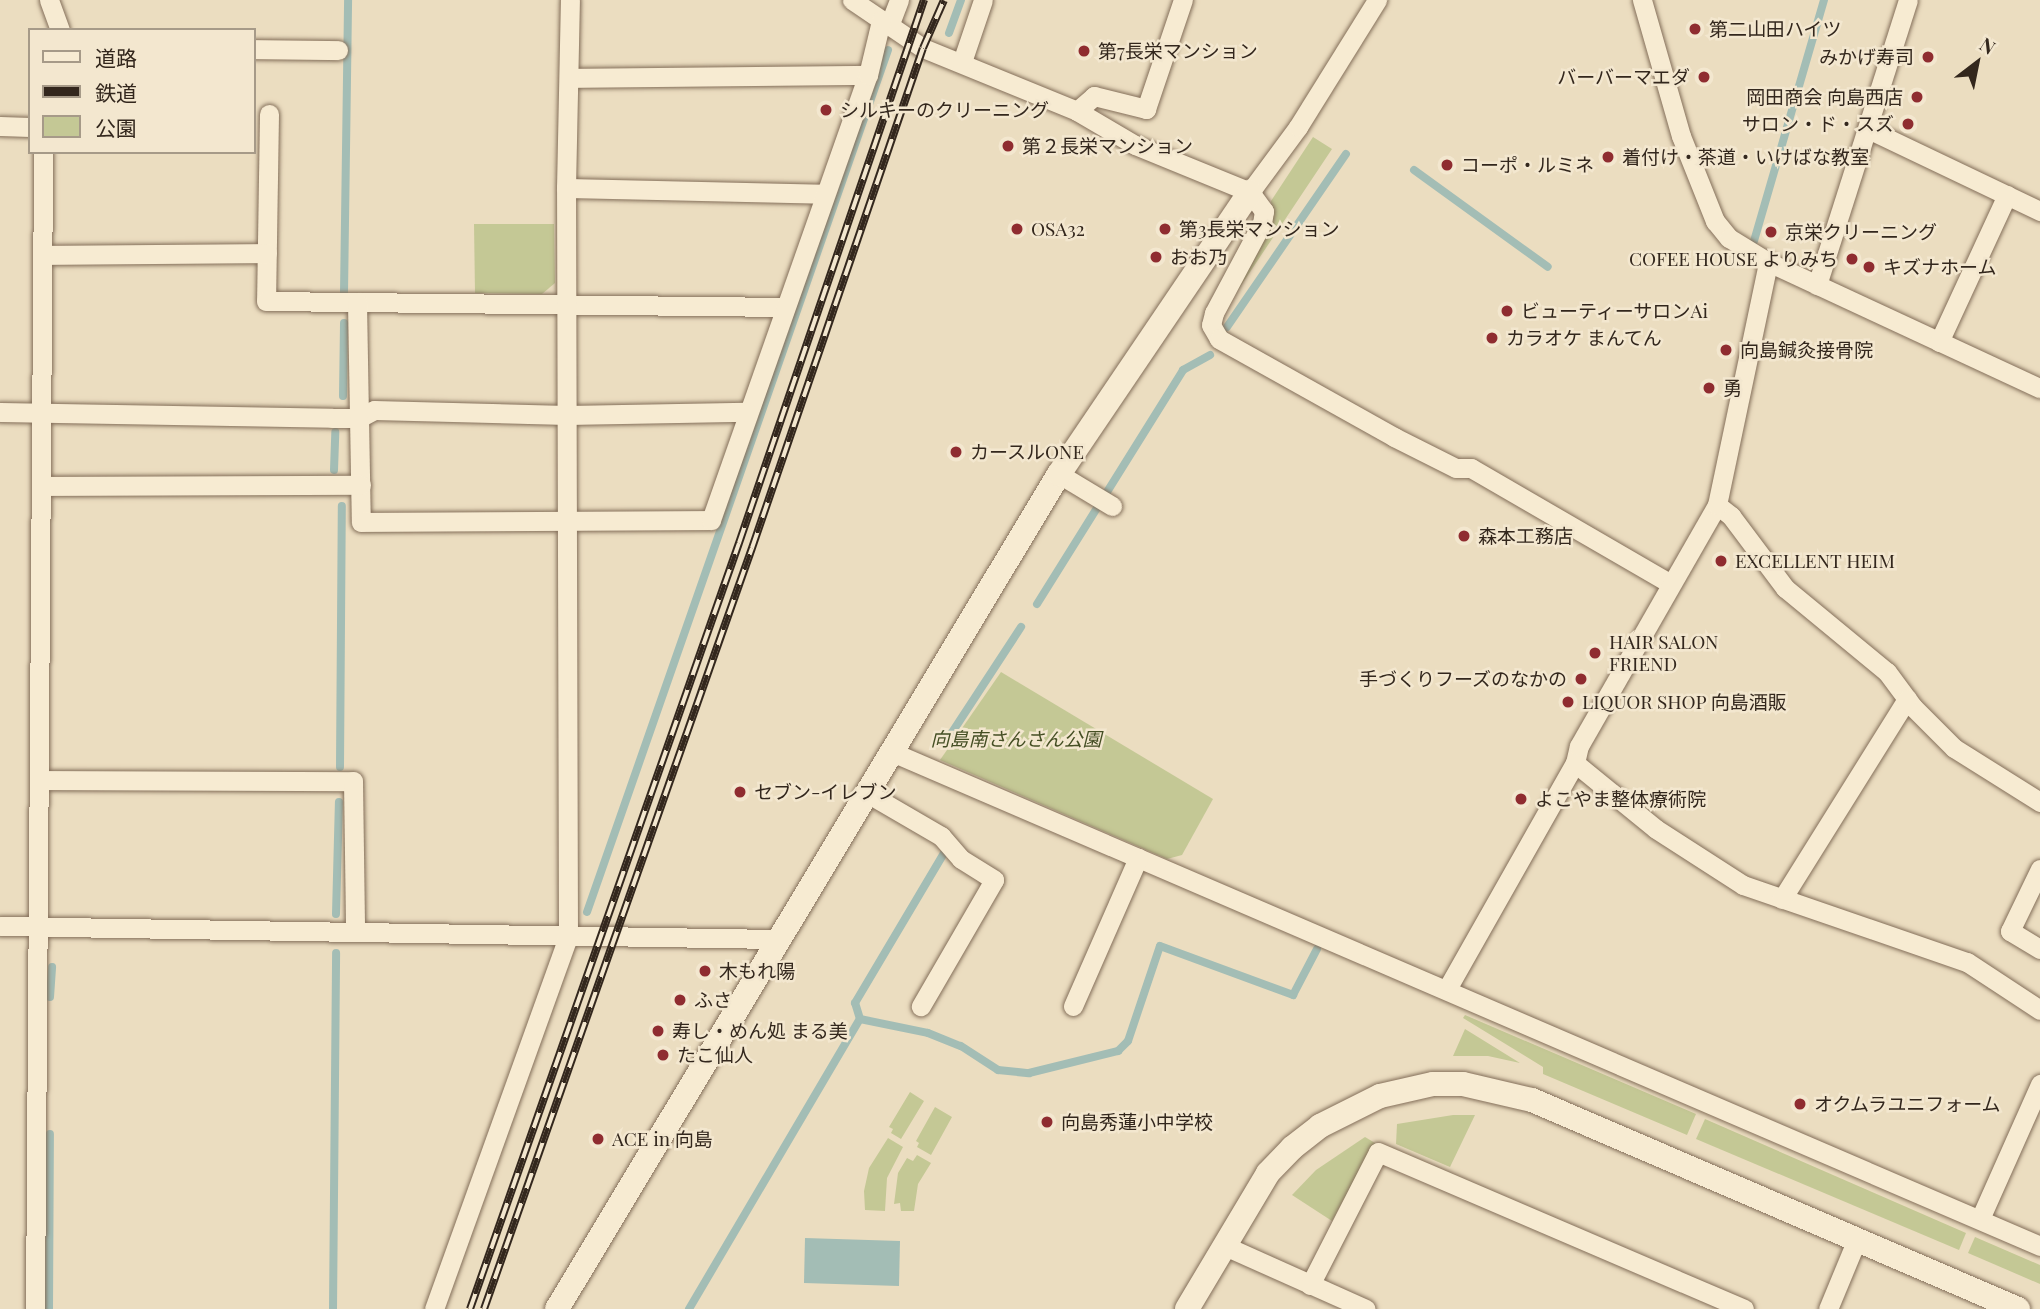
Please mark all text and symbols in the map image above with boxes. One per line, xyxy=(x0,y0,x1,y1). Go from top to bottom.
place label: 第二山田ハイツ xyxy=(1709,18,1842,40)
marker: 第二山田ハイツ xyxy=(1687,21,1703,37)
legend xyxy=(28,28,256,154)
north arrow xyxy=(1942,28,2012,98)
text: N xyxy=(1975,31,2001,60)
place label: 第7長栄マンション xyxy=(1098,40,1258,62)
text: 道路 xyxy=(95,43,137,71)
marker: 第7長栄マンション xyxy=(1076,43,1092,59)
place label: みかげ寿司 xyxy=(1819,46,1914,68)
marker: みかげ寿司 xyxy=(1920,49,1936,65)
place label: バーバーマエダ xyxy=(1557,66,1690,88)
marker: バーバーマエダ xyxy=(1696,69,1712,85)
text: 鉄道 xyxy=(95,78,137,106)
place label: 岡田商会 向島西店 xyxy=(1746,86,1903,108)
marker: 岡田商会 向島西店 xyxy=(1909,89,1925,105)
place label: シルキーのクリーニング xyxy=(840,99,1049,121)
marker: シルキーのクリーニング xyxy=(818,102,834,118)
text: 公園 xyxy=(95,113,137,141)
place label: サロン・ド・スズ xyxy=(1742,113,1894,135)
marker: サロン・ド・スズ xyxy=(1900,116,1916,132)
place label: 第２長栄マンション xyxy=(1022,135,1193,157)
marker: 第２長栄マンション xyxy=(1000,138,1016,154)
place label: 着付け・茶道・いけばな教室 xyxy=(1622,146,1869,168)
marker: 着付け・茶道・いけばな教室 xyxy=(1600,149,1616,165)
place label: コーポ・ルミネ xyxy=(1461,154,1594,176)
marker: コーポ・ルミネ xyxy=(1439,157,1455,173)
place label: OSA32 xyxy=(1031,218,1085,240)
place label: 第3長栄マンション xyxy=(1179,218,1340,240)
marker: OSA32 xyxy=(1009,221,1025,237)
marker: 第3長栄マンション xyxy=(1157,221,1173,237)
place label: 京栄クリーニング xyxy=(1785,221,1937,243)
marker: 京栄クリーニング xyxy=(1763,224,1779,240)
place label: おお乃 xyxy=(1170,246,1227,268)
place label: COFEE HOUSE よりみち xyxy=(1629,248,1838,270)
marker: おお乃 xyxy=(1148,249,1164,265)
marker: COFEE HOUSE よりみち xyxy=(1844,251,1860,267)
place label: キズナホーム xyxy=(1883,256,1997,278)
marker: キズナホーム xyxy=(1861,259,1877,275)
place label: ビューティーサロンAi xyxy=(1521,300,1710,322)
marker: ビューティーサロンAi xyxy=(1499,303,1515,319)
place label: カラオケ まんてん xyxy=(1506,327,1663,349)
marker: カラオケ まんてん xyxy=(1484,330,1500,346)
place label: 向島鍼灸接骨院 xyxy=(1740,339,1873,361)
marker: 向島鍼灸接骨院 xyxy=(1718,342,1734,358)
place label: 勇 xyxy=(1723,377,1742,399)
marker: 勇 xyxy=(1701,380,1717,396)
place label: カースルONE xyxy=(970,441,1085,463)
marker: カースルONE xyxy=(948,444,964,460)
place label: 森本工務店 xyxy=(1478,525,1573,547)
marker: 森本工務店 xyxy=(1456,528,1472,544)
place label: EXCELLENT HEIM xyxy=(1735,550,1896,572)
marker: EXCELLENT HEIM xyxy=(1713,553,1729,569)
place label: HAIR SALON FRIEND xyxy=(1609,631,1719,675)
marker: HAIR SALON FRIEND xyxy=(1587,645,1603,661)
place label: 手づくりフーズのなかの xyxy=(1358,668,1567,690)
marker: 手づくりフーズのなかの xyxy=(1573,671,1589,687)
place label: LIQUOR SHOP 向島酒販 xyxy=(1582,691,1788,713)
marker: LIQUOR SHOP 向島酒販 xyxy=(1560,694,1576,710)
park label: 向島南さんさん公園 xyxy=(931,728,1101,750)
place label: セブン-イレブン xyxy=(754,781,896,803)
marker: セブン-イレブン xyxy=(732,784,748,800)
place label: よこやま整体療術院 xyxy=(1535,788,1706,810)
marker: よこやま整体療術院 xyxy=(1513,791,1529,807)
place label: 木もれ陽 xyxy=(719,960,795,982)
marker: 木もれ陽 xyxy=(697,963,713,979)
place label: ふさ xyxy=(694,989,732,1011)
marker: ふさ xyxy=(672,992,688,1008)
place label: 寿し・めん処 まる美 xyxy=(672,1020,848,1042)
marker: 寿し・めん処 まる美 xyxy=(650,1023,666,1039)
place label: たこ仙人 xyxy=(677,1044,753,1066)
marker: たこ仙人 xyxy=(655,1047,671,1063)
place label: オクムラユニフォーム xyxy=(1814,1093,2004,1115)
marker: オクムラユニフォーム xyxy=(1792,1096,1808,1112)
place label: 向島秀蓮小中学校 xyxy=(1061,1111,1213,1133)
marker: 向島秀蓮小中学校 xyxy=(1039,1114,1055,1130)
place label: ACE in 向島 xyxy=(612,1128,713,1150)
marker: ACE in 向島 xyxy=(590,1131,606,1147)

